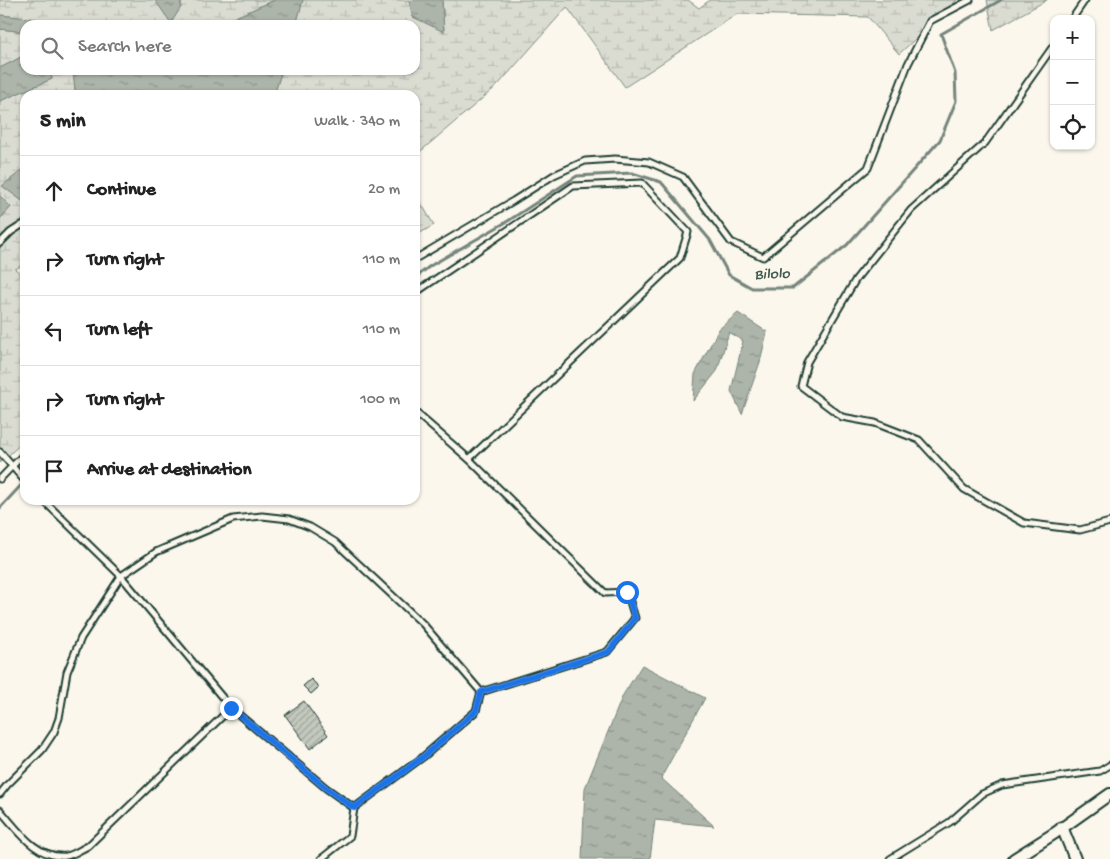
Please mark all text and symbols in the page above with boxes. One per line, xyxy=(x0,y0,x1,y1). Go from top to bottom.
map controls xyxy=(1050,15,1095,150)
button: + xyxy=(1050,15,1095,60)
search box xyxy=(20,20,420,75)
icon: search xyxy=(38,34,66,62)
text: Search here xyxy=(78,36,172,59)
button: − xyxy=(1050,60,1095,105)
button: locate xyxy=(1050,105,1095,150)
text: 5 min xyxy=(40,110,85,135)
text: Walk · 340 m xyxy=(314,113,400,132)
icon: ahead xyxy=(40,177,68,205)
text: Continue xyxy=(87,179,156,202)
text: 20 m xyxy=(368,181,400,200)
icon: right xyxy=(40,247,68,275)
text: Turn right xyxy=(87,249,163,272)
text: 110 m xyxy=(363,251,400,270)
water label: Bilolo xyxy=(754,265,791,286)
icon: left xyxy=(40,317,68,345)
text: Turn left xyxy=(87,319,151,342)
text: 110 m xyxy=(363,321,400,340)
icon: right xyxy=(40,387,68,415)
text: Turn right xyxy=(87,389,163,412)
text: 100 m xyxy=(360,391,400,410)
icon: arrive xyxy=(40,457,68,485)
text: Arrive at destination xyxy=(87,459,251,482)
route start xyxy=(616,581,639,604)
route end xyxy=(220,697,243,720)

